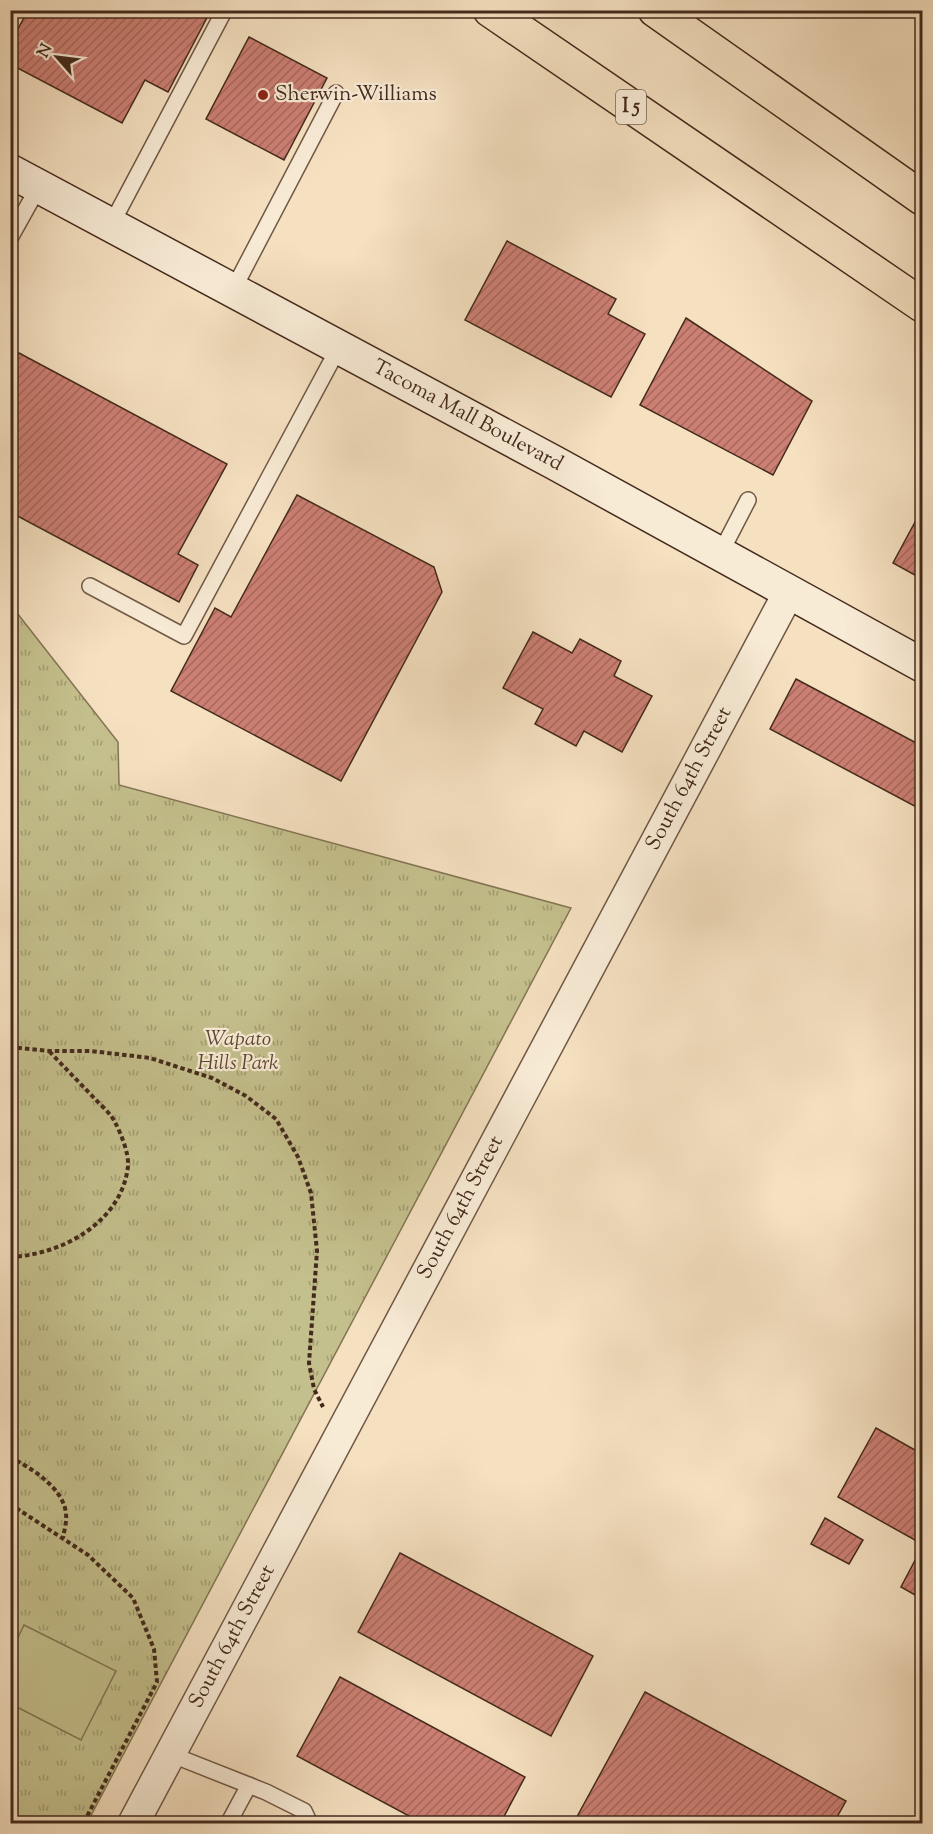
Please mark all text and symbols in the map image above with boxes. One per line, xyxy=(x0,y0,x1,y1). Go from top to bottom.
north arrow xyxy=(27,27,87,87)
text: N xyxy=(33,40,59,62)
place label: Sherwin-Williams xyxy=(275,80,437,110)
marker: Sherwin-Williams xyxy=(256,88,270,102)
road number: I 5 xyxy=(616,90,646,124)
street label: Tacoma Mall Boulevard xyxy=(367,353,568,479)
street label: South 64th Street xyxy=(639,702,740,856)
park label: Wapato Hills Park xyxy=(197,1025,279,1079)
street label: South 64th Street xyxy=(410,1131,512,1285)
street label: South 64th Street xyxy=(182,1560,283,1714)

